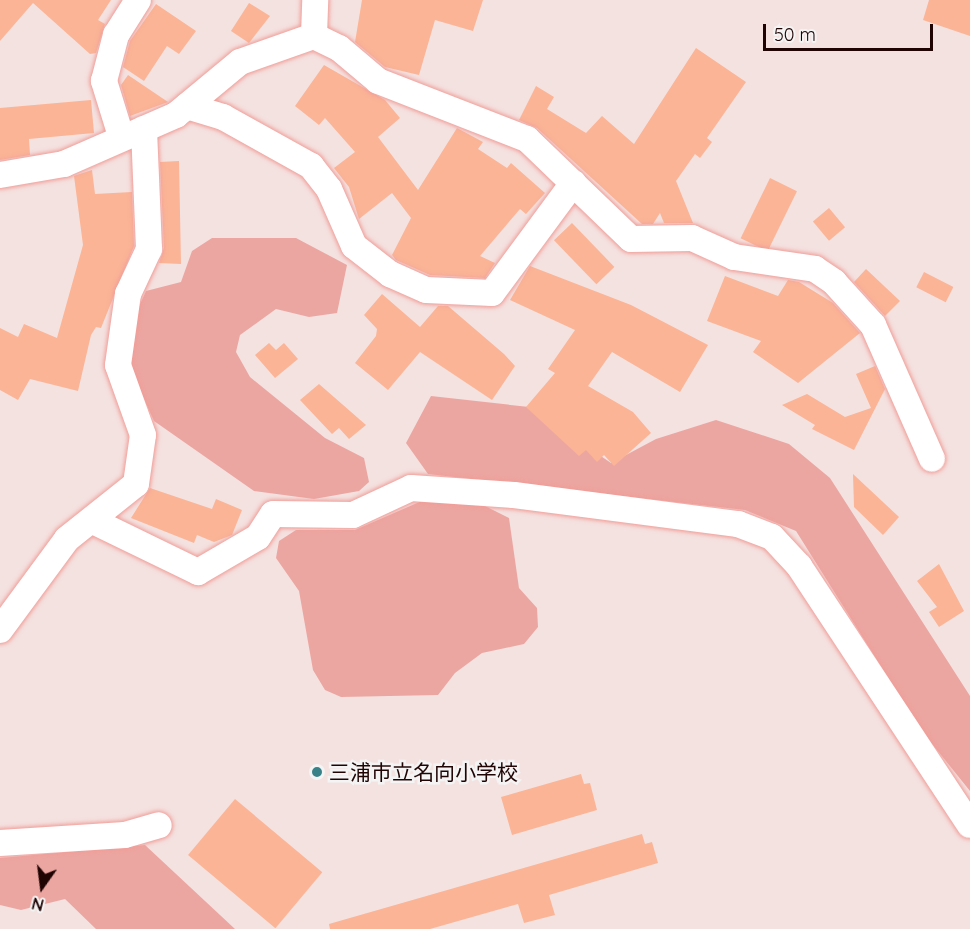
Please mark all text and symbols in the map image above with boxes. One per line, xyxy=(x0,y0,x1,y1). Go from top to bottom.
scale bar xyxy=(766,12,936,50)
text: 50 m xyxy=(774,23,816,46)
place label: 三浦市立名向小学校 xyxy=(329,759,518,785)
marker: 三浦市立名向小学校 xyxy=(310,765,324,779)
north arrow xyxy=(12,857,72,917)
text: N xyxy=(30,893,46,916)

